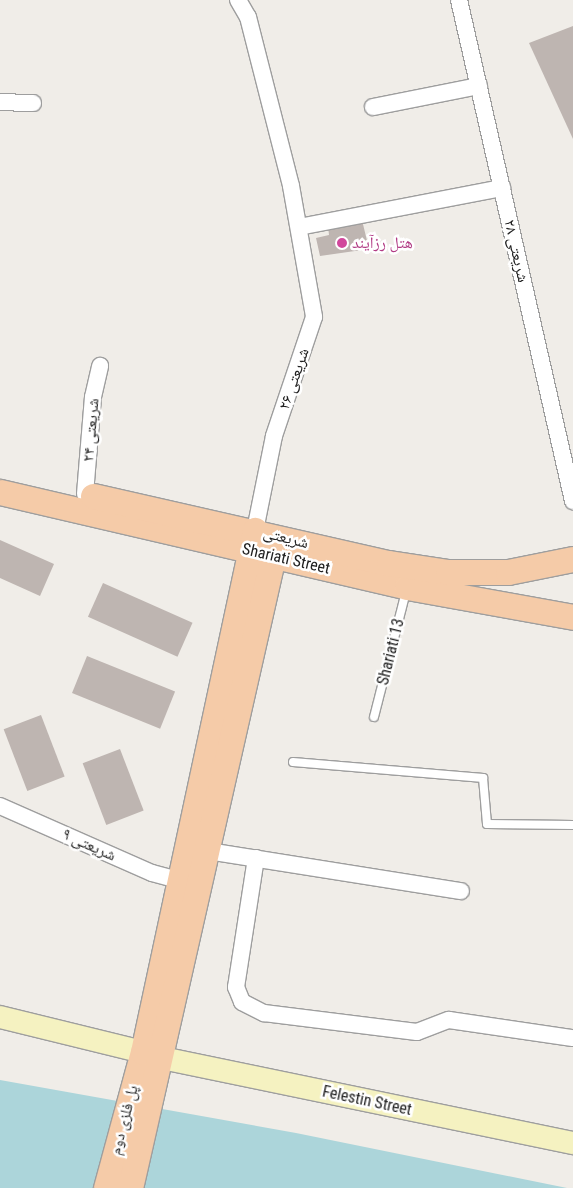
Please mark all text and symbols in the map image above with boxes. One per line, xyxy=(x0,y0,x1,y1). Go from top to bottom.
street label: شریعتی ۲۸ xyxy=(499,218,533,284)
place label: هتل رزآیند xyxy=(352,233,413,253)
marker: هتل رزآیند xyxy=(336,237,348,249)
street label: شریعتی ۲۶ xyxy=(275,346,313,412)
street label: شریعتی ۲۴ xyxy=(79,397,103,463)
street label: شریعتی xyxy=(261,523,311,553)
street label: Shariati Street xyxy=(240,540,332,578)
street label: Shariati 13 xyxy=(373,617,409,687)
street label: شریعتی ۹ xyxy=(59,825,119,865)
street label: Felestin Street xyxy=(321,1082,413,1120)
street label: پل فلزی دوم xyxy=(106,1083,142,1157)

